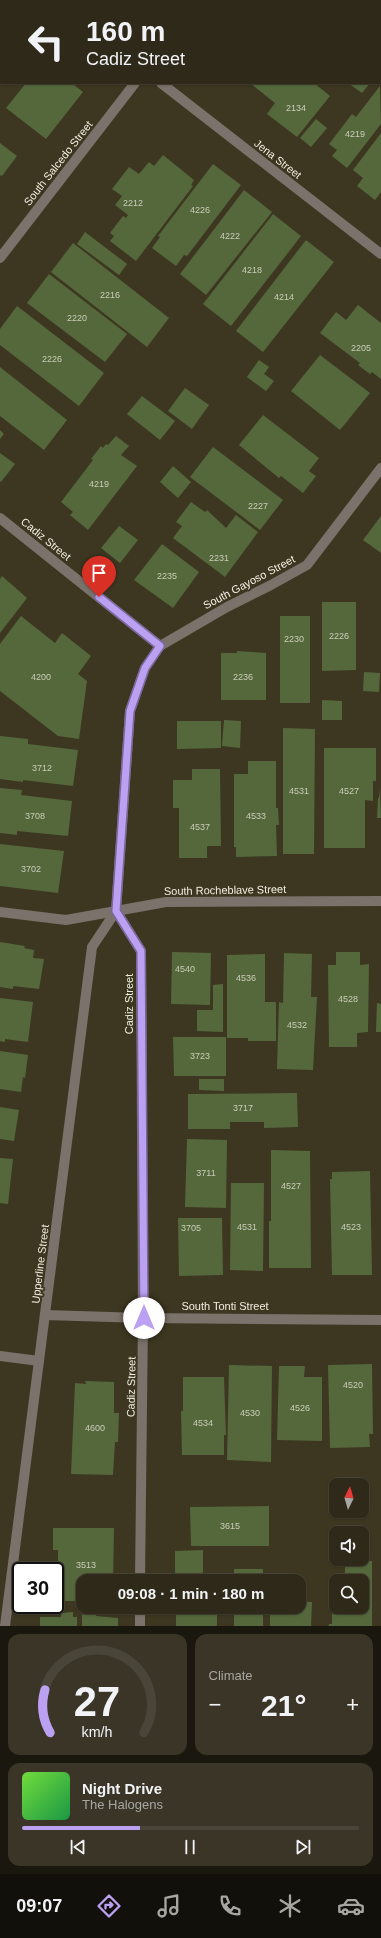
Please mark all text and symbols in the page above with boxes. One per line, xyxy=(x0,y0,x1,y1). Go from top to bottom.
icon: left xyxy=(20,16,72,68)
text: 160 m xyxy=(86,16,165,47)
text: Cadiz Street xyxy=(86,49,185,69)
house number: 2134 xyxy=(286,103,306,113)
street label: South Salcedo Street xyxy=(21,118,95,208)
house number: 4219 xyxy=(345,129,365,139)
street label: Jena Street xyxy=(252,137,304,181)
house number: 2212 xyxy=(123,198,143,208)
house number: 4226 xyxy=(190,205,210,215)
house number: 4222 xyxy=(220,231,240,241)
house number: 4218 xyxy=(242,265,262,275)
house number: 2216 xyxy=(100,290,120,300)
house number: 4214 xyxy=(274,292,294,302)
house number: 2220 xyxy=(67,313,87,323)
house number: 2205 xyxy=(351,343,371,353)
house number: 2226 xyxy=(42,354,62,364)
house number: 4219 xyxy=(89,479,109,489)
house number: 2227 xyxy=(248,501,268,511)
street label: Cadiz Street xyxy=(19,515,73,563)
street label: South Gayoso Street xyxy=(201,553,297,611)
house number: 2231 xyxy=(209,553,229,563)
pin xyxy=(82,556,116,597)
icon: arrive xyxy=(88,562,110,584)
house number: 2235 xyxy=(157,571,177,581)
house number: 2226 xyxy=(329,631,349,641)
house number: 2230 xyxy=(284,634,304,644)
house number: 4200 xyxy=(31,672,51,682)
house number: 2236 xyxy=(233,672,253,682)
house number: 3712 xyxy=(32,763,52,773)
house number: 4531 xyxy=(289,786,309,796)
house number: 4527 xyxy=(339,786,359,796)
house number: 3708 xyxy=(25,811,45,821)
house number: 4533 xyxy=(246,811,266,821)
house number: 4537 xyxy=(190,822,210,832)
house number: 3702 xyxy=(21,864,41,874)
street label: South Rocheblave Street xyxy=(164,883,286,897)
house number: 4540 xyxy=(175,964,195,974)
house number: 4536 xyxy=(236,973,256,983)
street label: Cadiz Street xyxy=(123,974,135,1034)
house number: 4528 xyxy=(338,994,358,1004)
house number: 4532 xyxy=(287,1020,307,1030)
house number: 3723 xyxy=(190,1051,210,1061)
house number: 3717 xyxy=(233,1103,253,1113)
house number: 3711 xyxy=(196,1168,216,1178)
house number: 4527 xyxy=(281,1181,301,1191)
house number: 4531 xyxy=(237,1222,257,1232)
house number: 4523 xyxy=(341,1222,361,1232)
house number: 3705 xyxy=(181,1223,201,1233)
street label: Upperline Street xyxy=(29,1224,51,1304)
position arrow xyxy=(123,1297,165,1339)
street label: South Tonti Street xyxy=(181,1300,269,1312)
street label: Cadiz Street xyxy=(124,1357,138,1417)
house number: 4520 xyxy=(343,1380,363,1390)
house number: 4526 xyxy=(290,1403,310,1413)
house number: 4530 xyxy=(240,1408,260,1418)
house number: 4534 xyxy=(193,1418,213,1428)
house number: 4600 xyxy=(85,1423,105,1433)
north arrow xyxy=(329,1478,369,1518)
map controls xyxy=(329,1478,369,1614)
house number: 3615 xyxy=(220,1521,240,1531)
button: sound xyxy=(329,1526,369,1566)
house number: 3513 xyxy=(76,1560,96,1570)
speed limit sign: 30 xyxy=(12,1562,64,1614)
button: search xyxy=(329,1574,369,1614)
text: 09:08 · 1 min · 180 m xyxy=(118,1585,264,1602)
text: Climate xyxy=(209,1668,253,1683)
text: 27 xyxy=(74,1677,120,1724)
text: 21° xyxy=(261,1689,306,1722)
text: − xyxy=(209,1692,221,1717)
text: + xyxy=(346,1692,359,1717)
text: km/h xyxy=(82,1723,113,1739)
text: Night Drive xyxy=(82,1780,162,1797)
text: The Halogens xyxy=(82,1797,163,1812)
icon: previous xyxy=(67,1836,89,1858)
icon: pause xyxy=(179,1836,201,1858)
icon: next xyxy=(292,1836,314,1858)
icon: directions xyxy=(95,1892,123,1920)
icon: music xyxy=(155,1892,183,1920)
icon: phone xyxy=(216,1892,244,1920)
icon: climate xyxy=(276,1892,304,1920)
icon: car xyxy=(337,1892,365,1920)
text: 09:07 xyxy=(16,1896,62,1916)

